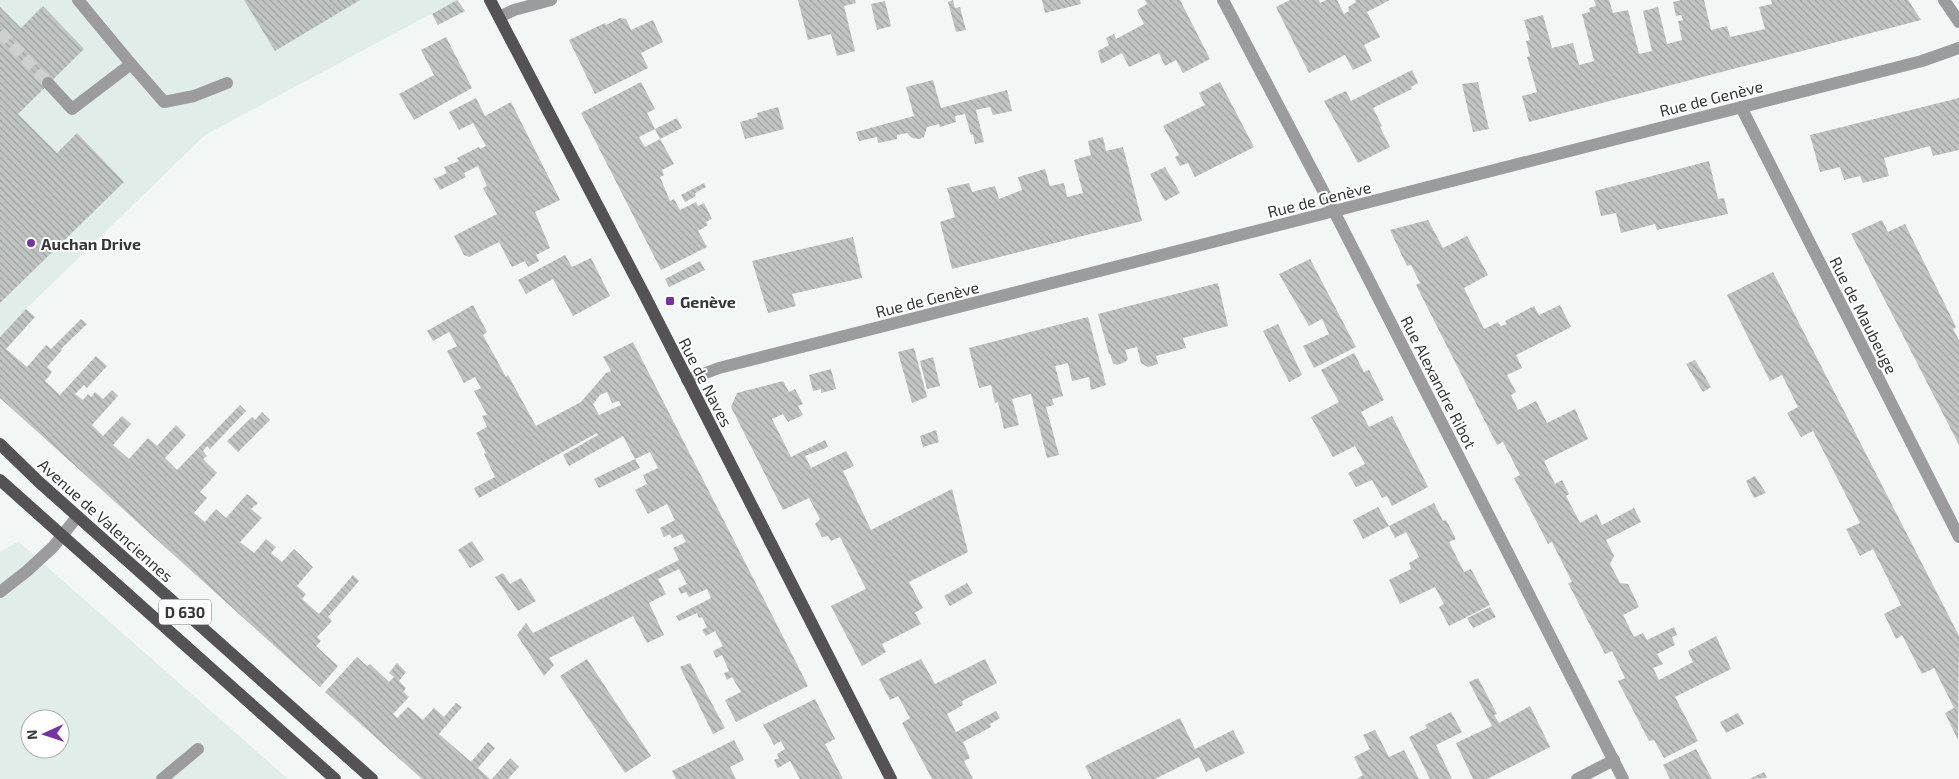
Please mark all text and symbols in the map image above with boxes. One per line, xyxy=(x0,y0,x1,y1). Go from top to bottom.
street label: Rue de Genève xyxy=(1657,76,1765,120)
street label: Rue de Genève xyxy=(1265,177,1373,221)
place label: Auchan Drive xyxy=(41,234,141,253)
marker: Auchan Drive xyxy=(25,237,37,249)
street label: Rue de Maubeuge xyxy=(1826,253,1902,377)
street label: Rue de Genève xyxy=(873,277,981,321)
place label: Genève xyxy=(680,292,736,311)
marker: Genève xyxy=(664,295,676,307)
street label: Rue Alexandre Ribot xyxy=(1397,313,1481,451)
street label: Rue de Naves xyxy=(675,334,737,430)
street label: Avenue de Valenciennes xyxy=(35,455,177,585)
road number: D 630 xyxy=(159,600,211,624)
north arrow xyxy=(20,709,70,759)
text: N xyxy=(23,729,40,740)

